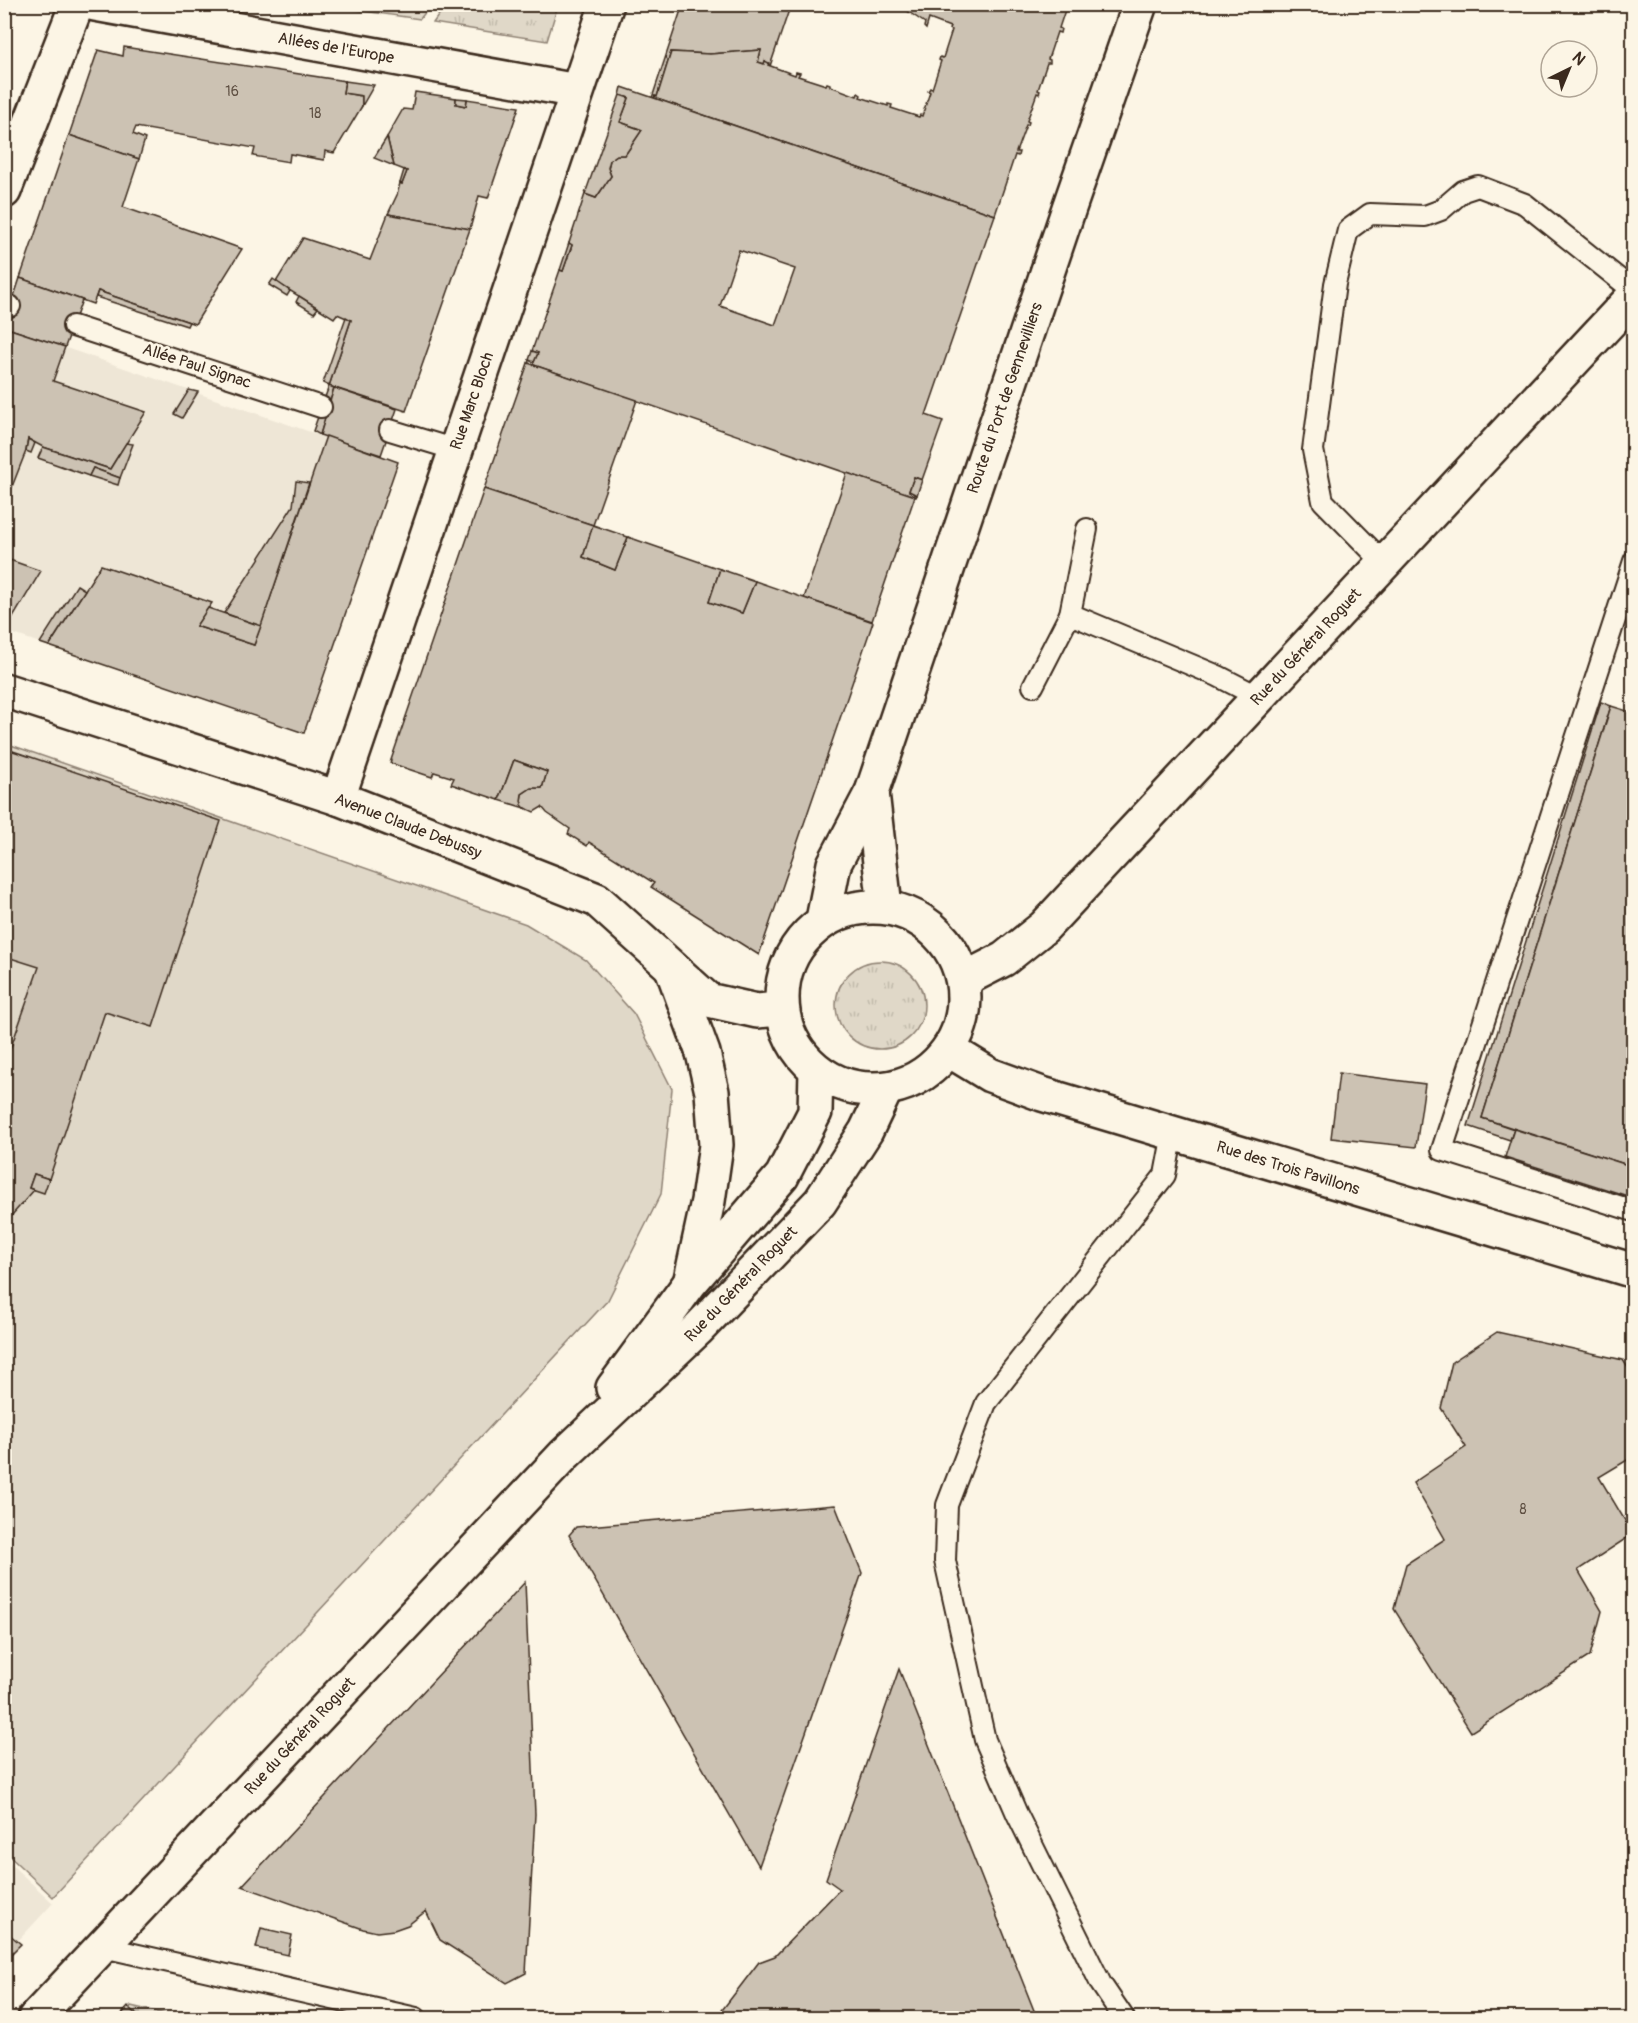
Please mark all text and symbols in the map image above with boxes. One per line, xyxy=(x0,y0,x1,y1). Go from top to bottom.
street label: Allées de l'Europe xyxy=(276,28,396,68)
north arrow xyxy=(1539,39,1599,99)
text: N xyxy=(1568,48,1589,70)
house number: 16 xyxy=(225,83,239,100)
house number: 18 xyxy=(309,105,321,122)
street label: Route du Port de Gennevilliers xyxy=(963,300,1047,496)
street label: Allée Paul Signac xyxy=(140,339,254,393)
street label: Rue Marc Bloch xyxy=(446,350,498,452)
street label: Rue du Général Roguet xyxy=(1246,584,1366,710)
street label: Avenue Claude Debussy xyxy=(332,789,484,863)
street label: Rue des Trois Pavillons xyxy=(1214,1137,1362,1199)
street label: Rue du Général Roguet xyxy=(681,1221,802,1346)
house number: 8 xyxy=(1519,1501,1527,1518)
street label: Rue du Général Roguet xyxy=(240,1673,360,1799)

